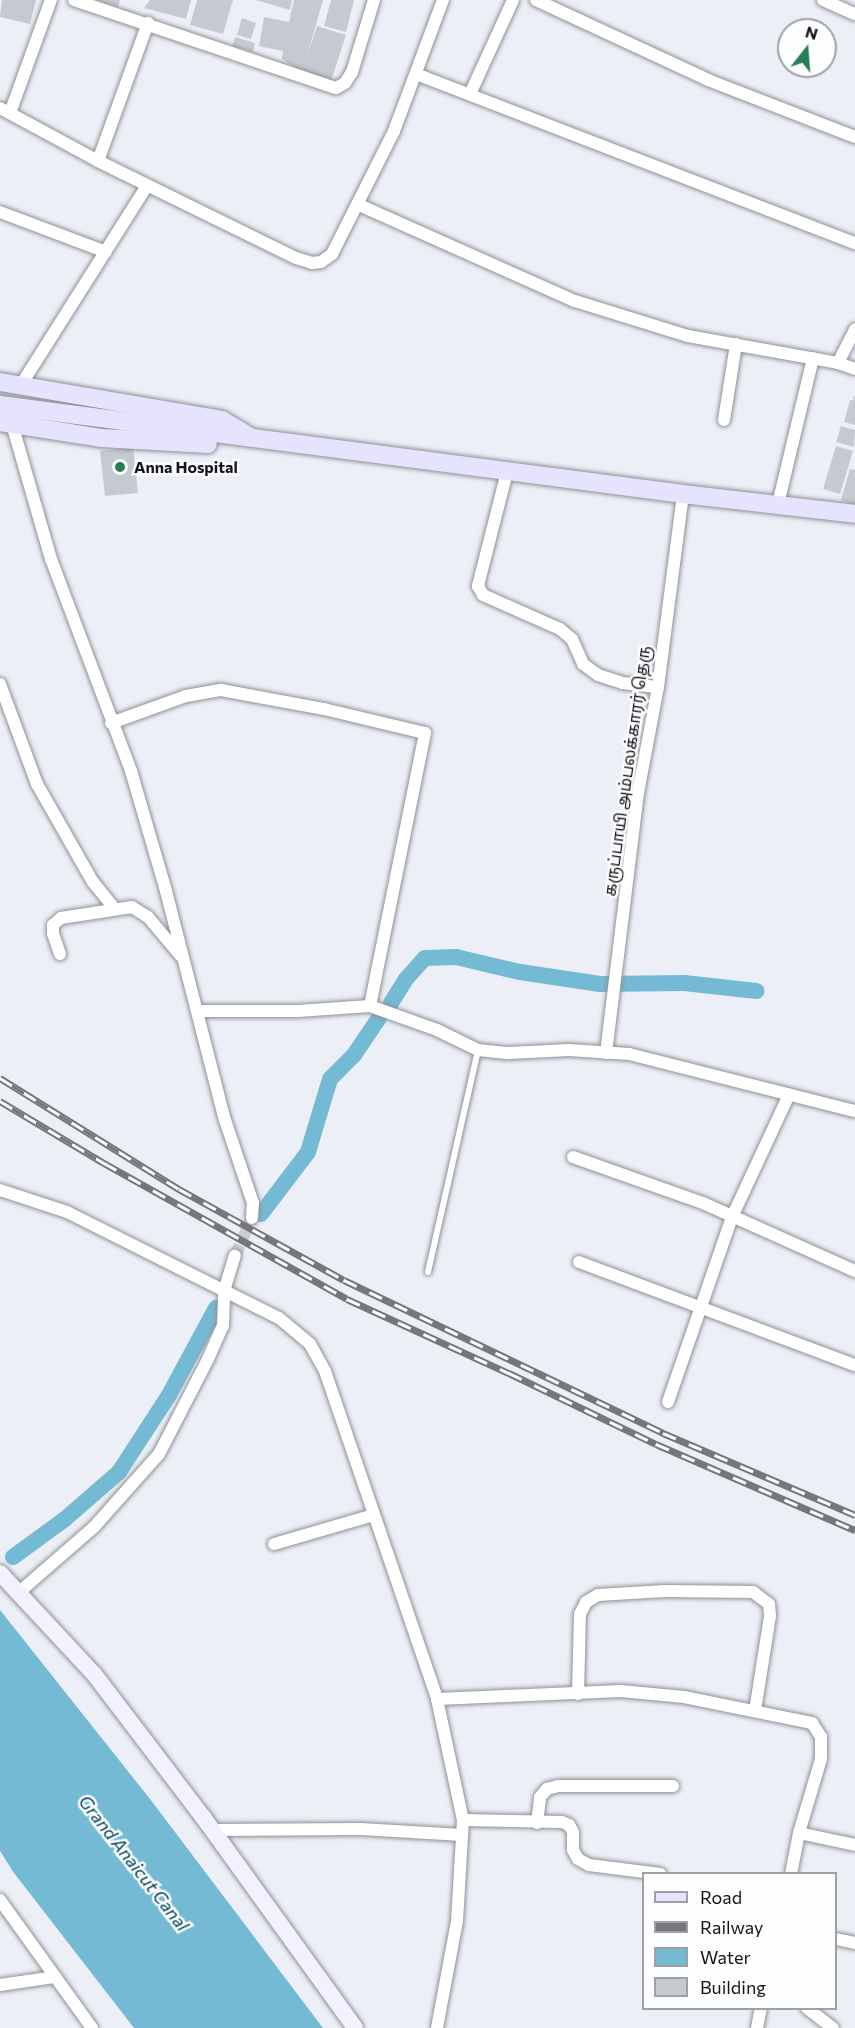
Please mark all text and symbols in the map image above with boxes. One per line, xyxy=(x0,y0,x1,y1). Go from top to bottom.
north arrow xyxy=(777,18,837,78)
text: N xyxy=(803,21,820,43)
place label: Anna Hospital xyxy=(134,457,238,477)
marker: Anna Hospital xyxy=(111,458,129,476)
street label: கருப்பாயி அம்பலக்காரர் தெரு xyxy=(600,645,654,897)
water label: Grand Anaicut Canal xyxy=(74,1791,194,1935)
legend xyxy=(642,1872,837,2010)
text: Road xyxy=(700,1886,742,1908)
text: Railway xyxy=(700,1916,763,1938)
text: Water xyxy=(700,1946,751,1968)
text: Building xyxy=(700,1976,766,1998)

